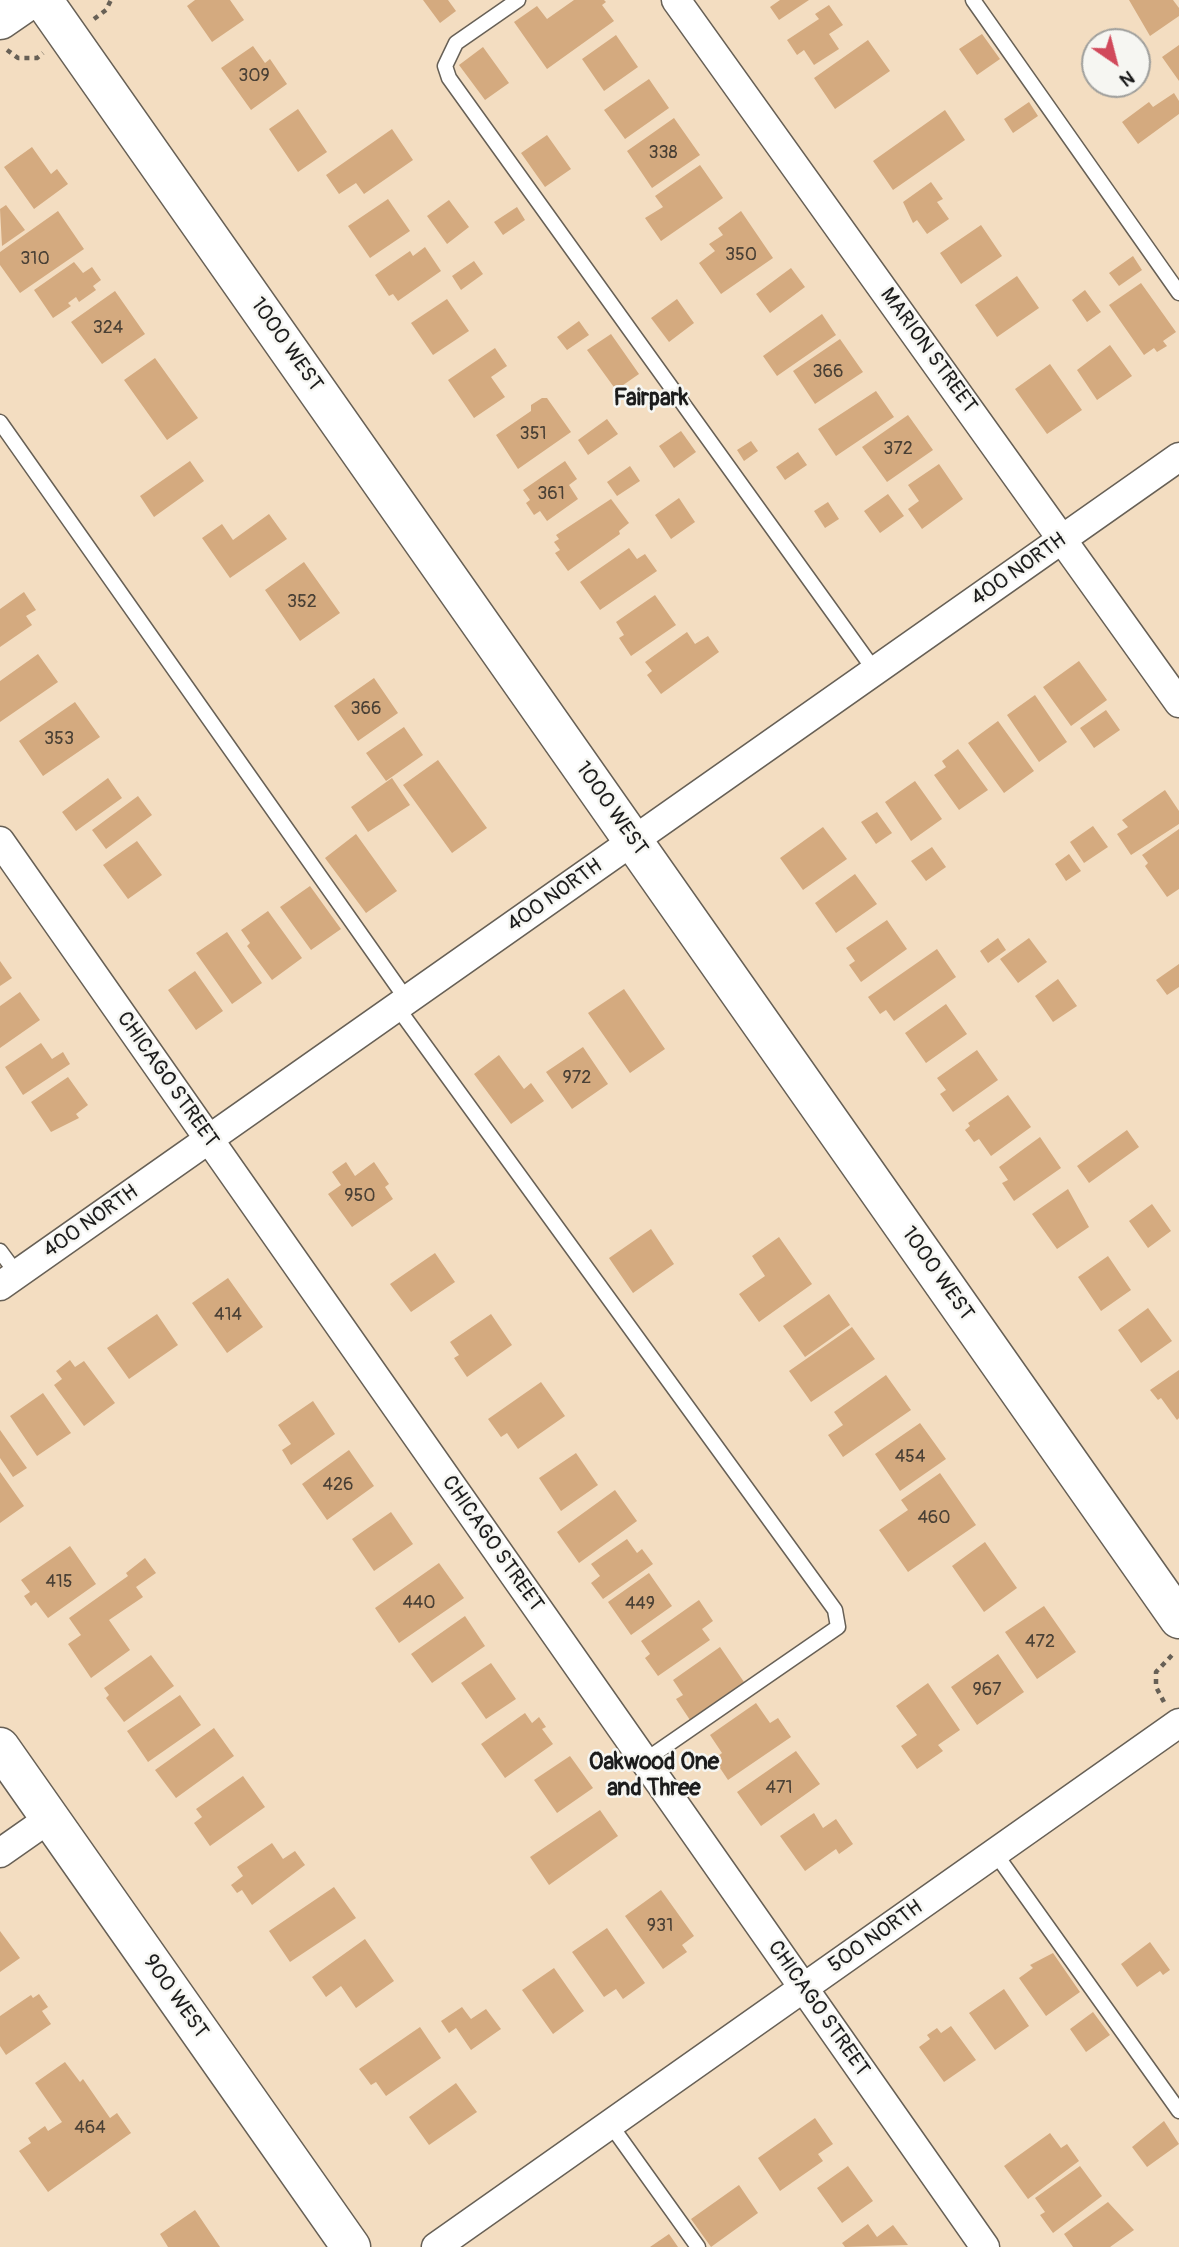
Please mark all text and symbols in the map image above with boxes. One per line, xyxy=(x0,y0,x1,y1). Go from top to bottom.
north arrow xyxy=(1081,28,1151,98)
house number: 309 xyxy=(238,65,270,87)
text: N xyxy=(1115,65,1139,92)
house number: 338 xyxy=(648,142,678,164)
house number: 350 xyxy=(725,244,757,266)
house number: 310 xyxy=(20,248,50,270)
street label: MARION STREET xyxy=(874,284,982,418)
street label: 1000 WEST xyxy=(245,293,327,397)
house number: 324 xyxy=(93,317,123,339)
house number: 366 xyxy=(813,361,843,383)
district label: Fairpark xyxy=(614,385,688,413)
house number: 351 xyxy=(520,423,546,445)
house number: 372 xyxy=(883,438,913,460)
house number: 361 xyxy=(537,483,565,505)
street label: 400 NORTH xyxy=(967,528,1071,612)
house number: 352 xyxy=(287,591,317,613)
house number: 366 xyxy=(351,698,381,720)
house number: 353 xyxy=(44,728,74,750)
street label: 1000 WEST xyxy=(570,757,652,861)
street label: 400 NORTH xyxy=(503,854,607,938)
street label: CHICAGO STREET xyxy=(111,1007,223,1153)
house number: 972 xyxy=(563,1067,591,1089)
street label: 400 NORTH xyxy=(39,1180,143,1264)
house number: 950 xyxy=(344,1185,376,1207)
street label: 1000 WEST xyxy=(896,1222,978,1326)
house number: 414 xyxy=(214,1304,242,1326)
house number: 454 xyxy=(895,1446,925,1468)
street label: CHICAGO STREET xyxy=(436,1471,548,1617)
house number: 426 xyxy=(323,1474,353,1496)
house number: 460 xyxy=(917,1507,951,1529)
house number: 415 xyxy=(45,1571,73,1593)
house number: 440 xyxy=(402,1592,436,1614)
house number: 449 xyxy=(625,1593,655,1615)
house number: 472 xyxy=(1025,1631,1055,1653)
house number: 967 xyxy=(972,1679,1002,1701)
district label: Oakwood One and Three xyxy=(589,1749,719,1803)
house number: 471 xyxy=(766,1777,792,1799)
street label: 500 NORTH xyxy=(824,1895,928,1979)
house number: 931 xyxy=(647,1915,673,1937)
street label: CHICAGO STREET xyxy=(762,1936,874,2082)
street label: 900 WEST xyxy=(137,1950,213,2044)
house number: 464 xyxy=(74,2117,106,2139)

